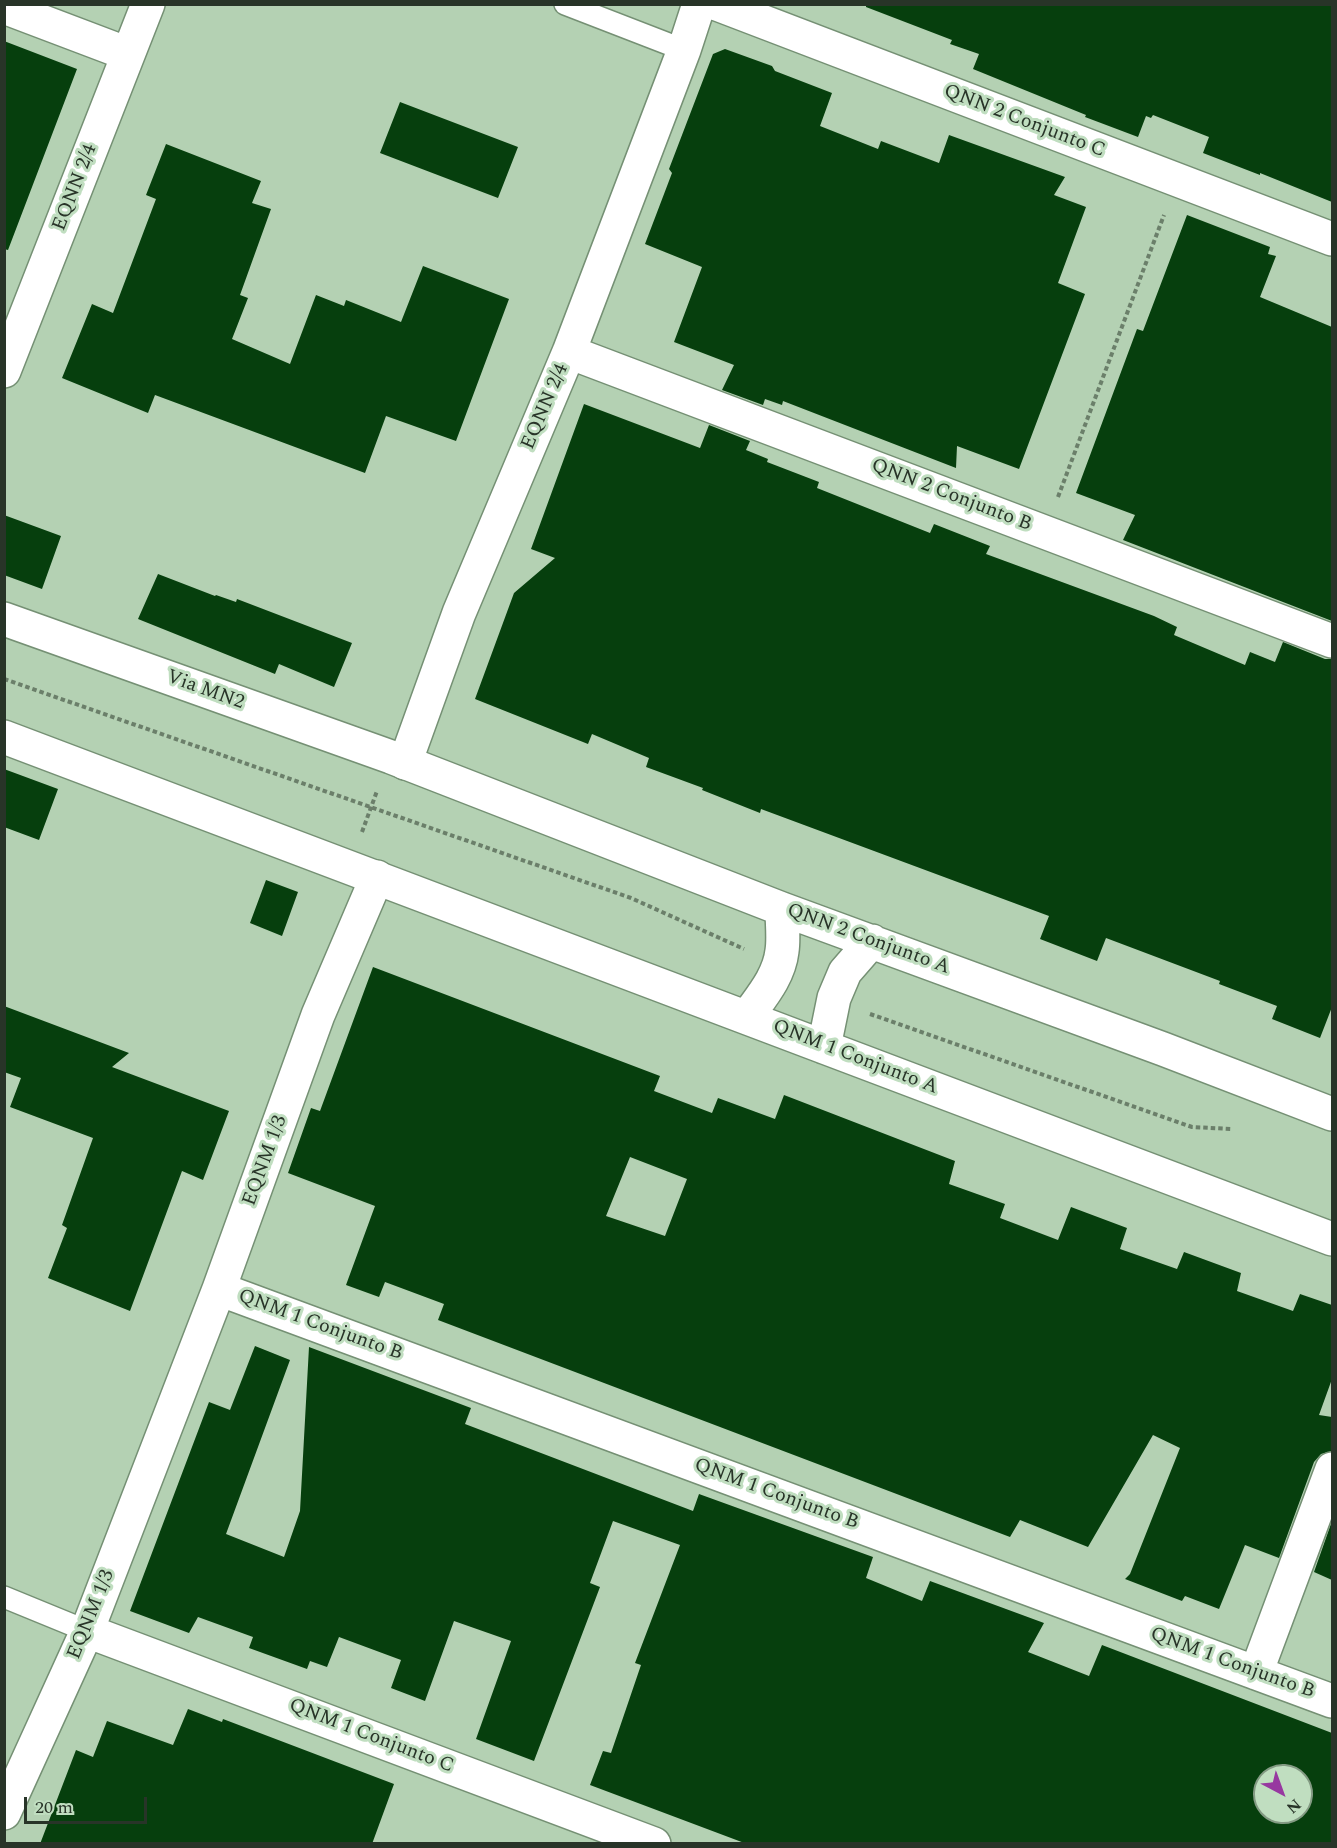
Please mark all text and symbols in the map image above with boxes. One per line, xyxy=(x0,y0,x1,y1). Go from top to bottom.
street label: QNN 2 Conjunto C xyxy=(940,80,1108,164)
street label: EQNN 2/4 xyxy=(49,141,103,235)
street label: EQNN 2/4 xyxy=(517,360,575,454)
street label: QNN 2 Conjunto B xyxy=(867,454,1035,538)
street label: Via MN2 xyxy=(163,666,247,716)
street label: QNN 2 Conjunto A xyxy=(783,899,953,981)
street label: QNM 1 Conjunto A xyxy=(769,1015,941,1101)
street label: EQNM 1/3 xyxy=(239,1113,293,1209)
street label: QNM 1 Conjunto B xyxy=(234,1285,406,1367)
street label: QNM 1 Conjunto B xyxy=(690,1454,862,1536)
street label: EQNM 1/3 xyxy=(63,1567,121,1663)
street label: QNM 1 Conjunto B xyxy=(1146,1623,1318,1705)
street label: QNM 1 Conjunto C xyxy=(285,1694,457,1780)
north arrow xyxy=(1253,1764,1313,1824)
scale bar xyxy=(27,1785,150,1823)
text: N xyxy=(1281,1793,1306,1819)
text: 20 m xyxy=(35,1794,73,1821)

